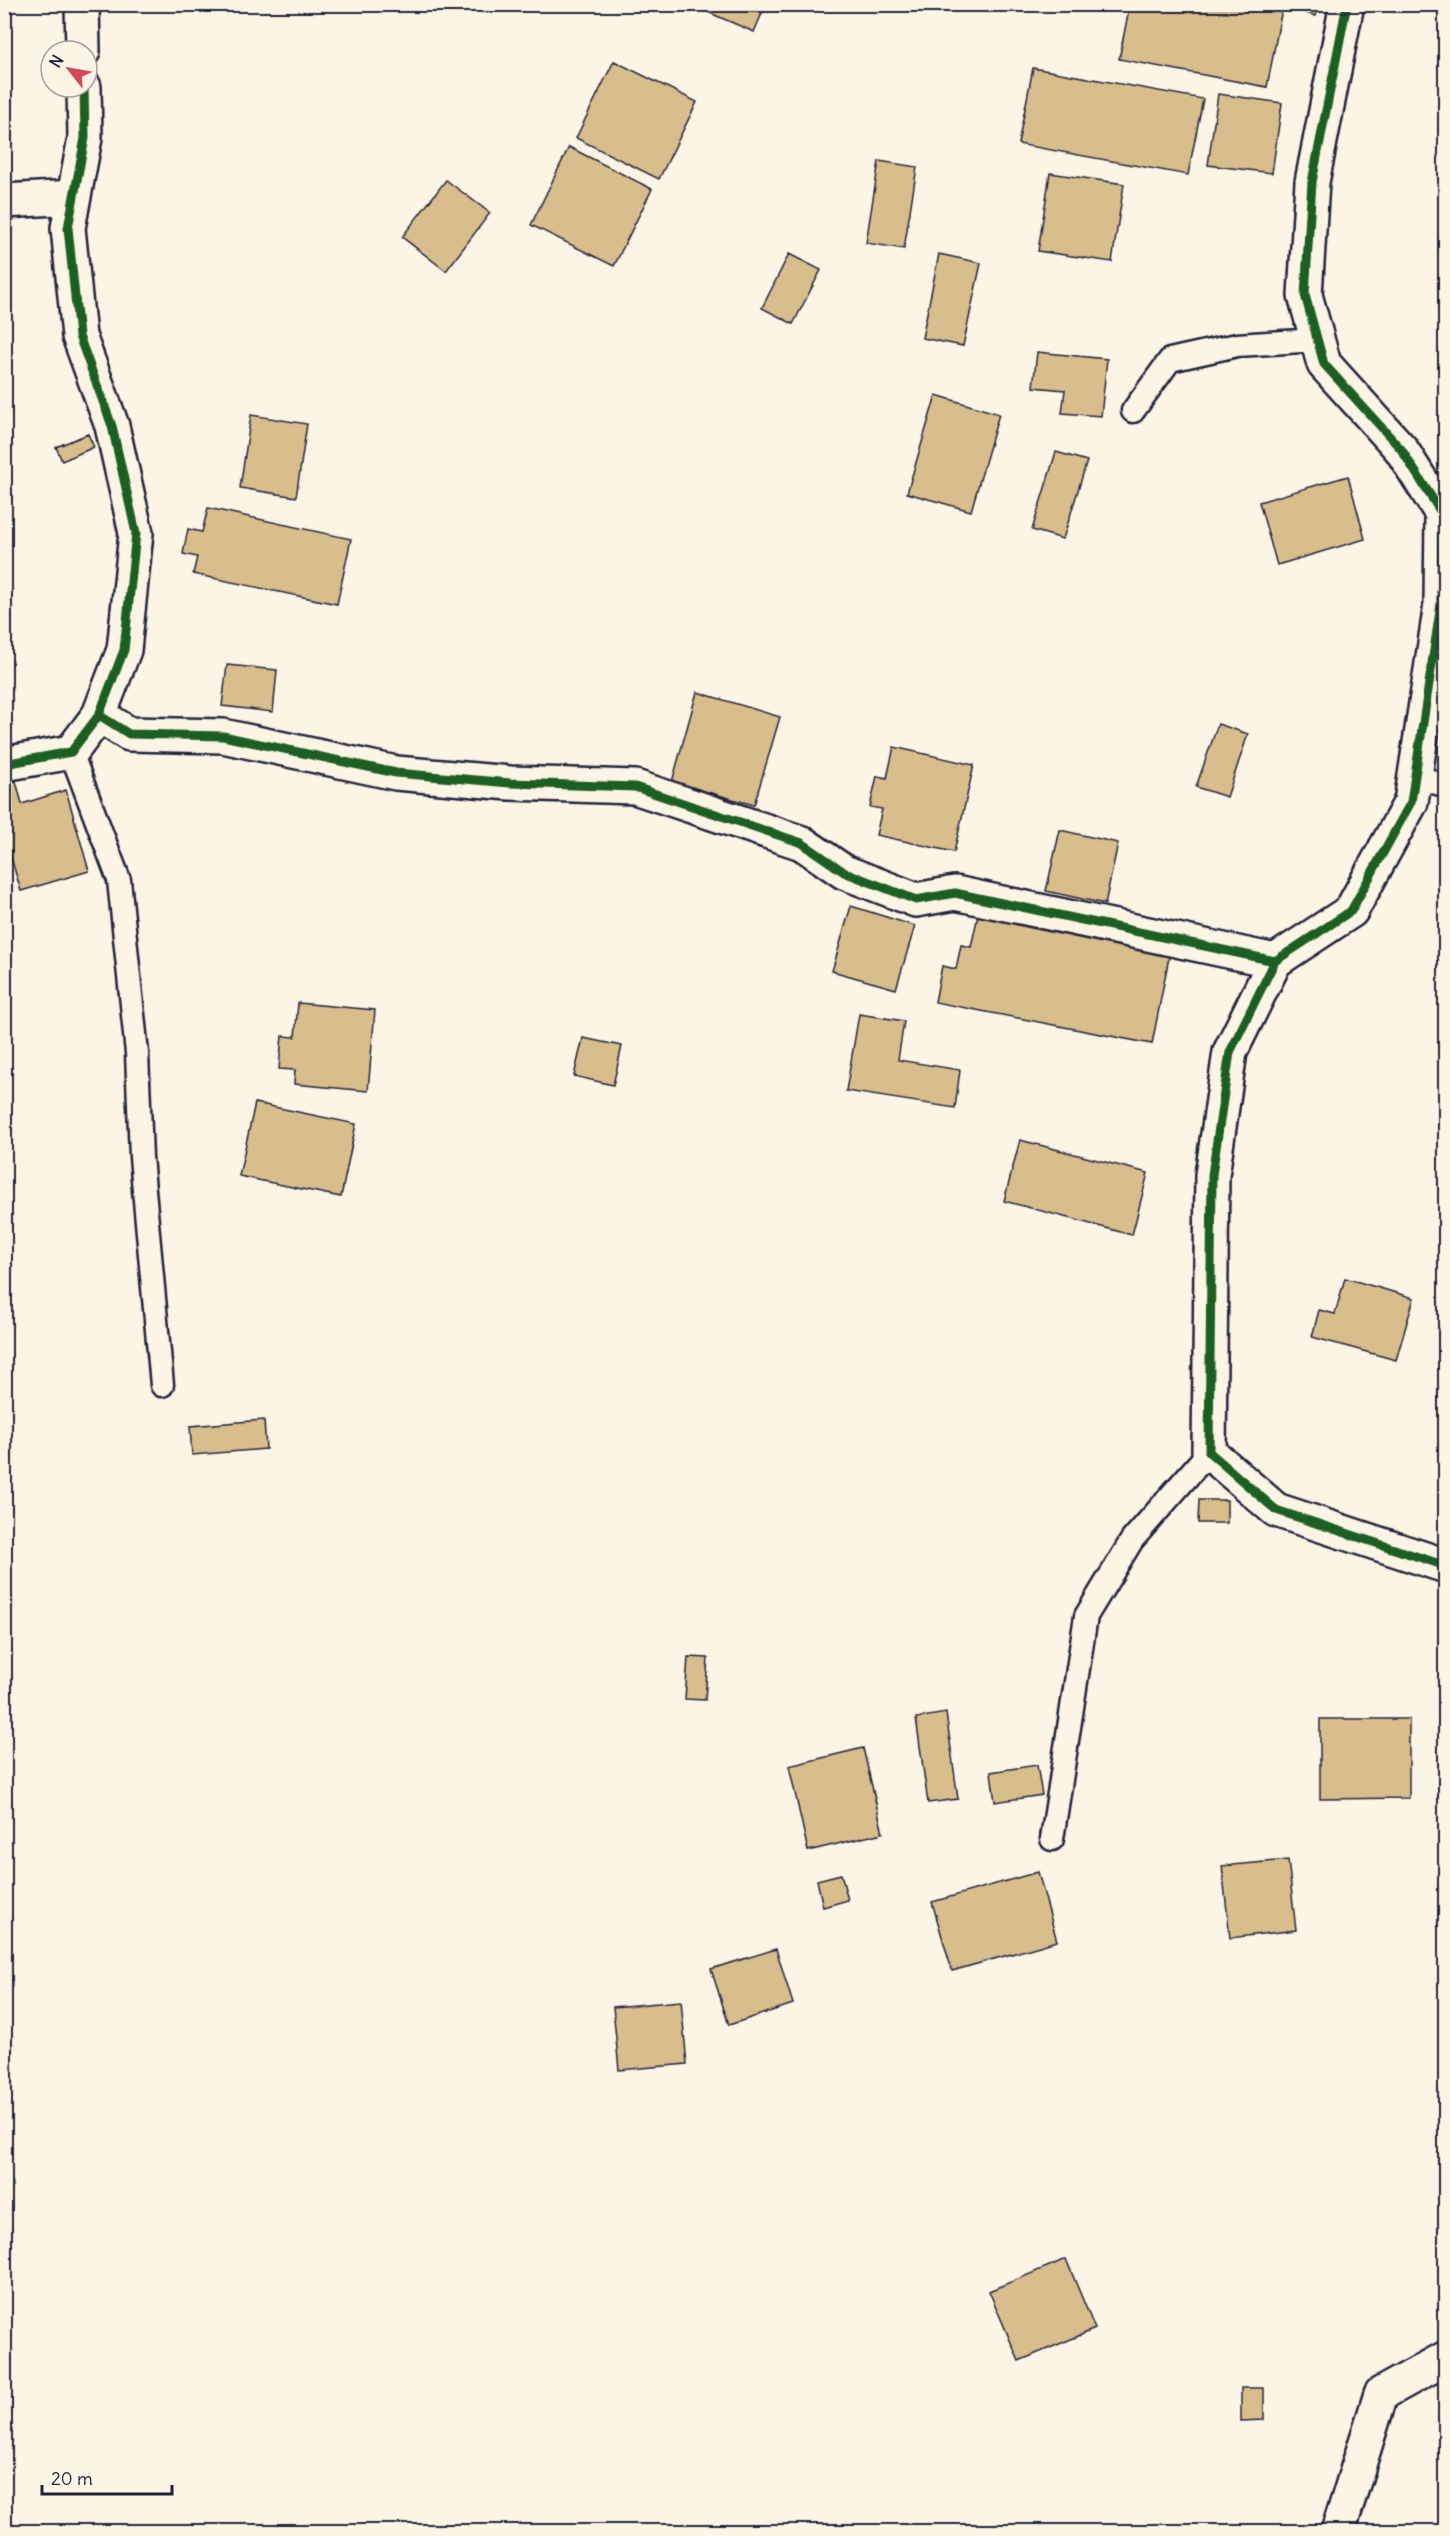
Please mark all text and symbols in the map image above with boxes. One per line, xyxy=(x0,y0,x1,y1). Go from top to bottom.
north arrow xyxy=(39,39,99,99)
text: N xyxy=(45,51,68,71)
scale bar xyxy=(42,2458,172,2496)
text: 20 m xyxy=(51,2467,93,2490)

